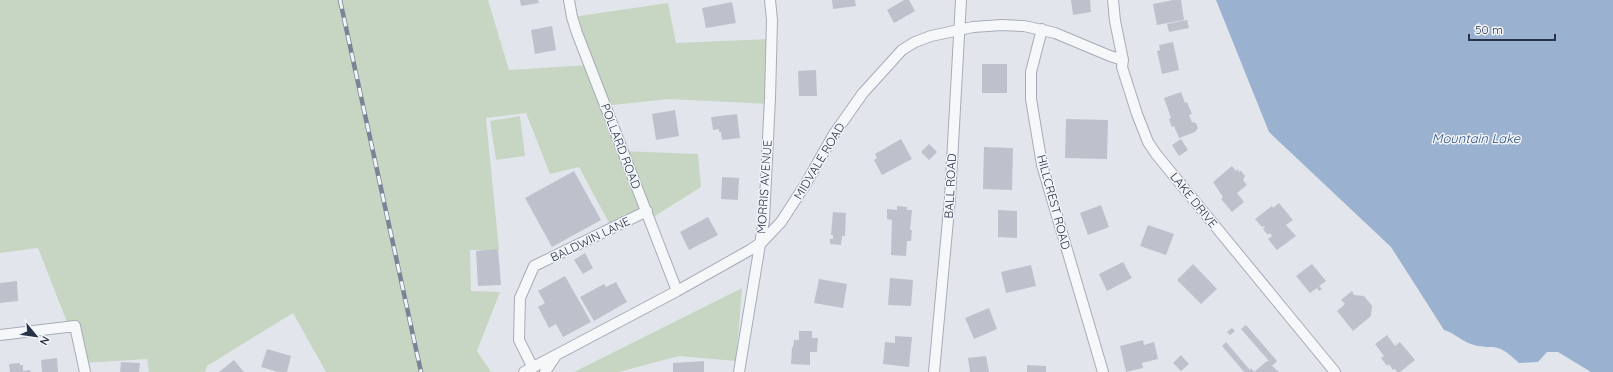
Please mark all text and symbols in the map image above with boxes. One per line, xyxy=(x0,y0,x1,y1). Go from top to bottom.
scale bar xyxy=(1469,16,1555,42)
text: 50 m xyxy=(1475,22,1503,37)
street label: POLLARD ROAD xyxy=(598,101,644,191)
street label: MIDVALE ROAD xyxy=(790,120,848,202)
water label: Mountain Lake xyxy=(1432,130,1521,146)
street label: MORRIS AVENUE xyxy=(753,140,775,234)
street label: BALL ROAD xyxy=(941,153,959,219)
street label: HILLCREST ROAD xyxy=(1034,153,1074,251)
street label: LAKE DRIVE xyxy=(1167,169,1221,231)
street label: BALDWIN LANE xyxy=(548,213,632,265)
north arrow xyxy=(16,316,56,356)
text: N xyxy=(37,334,53,348)

